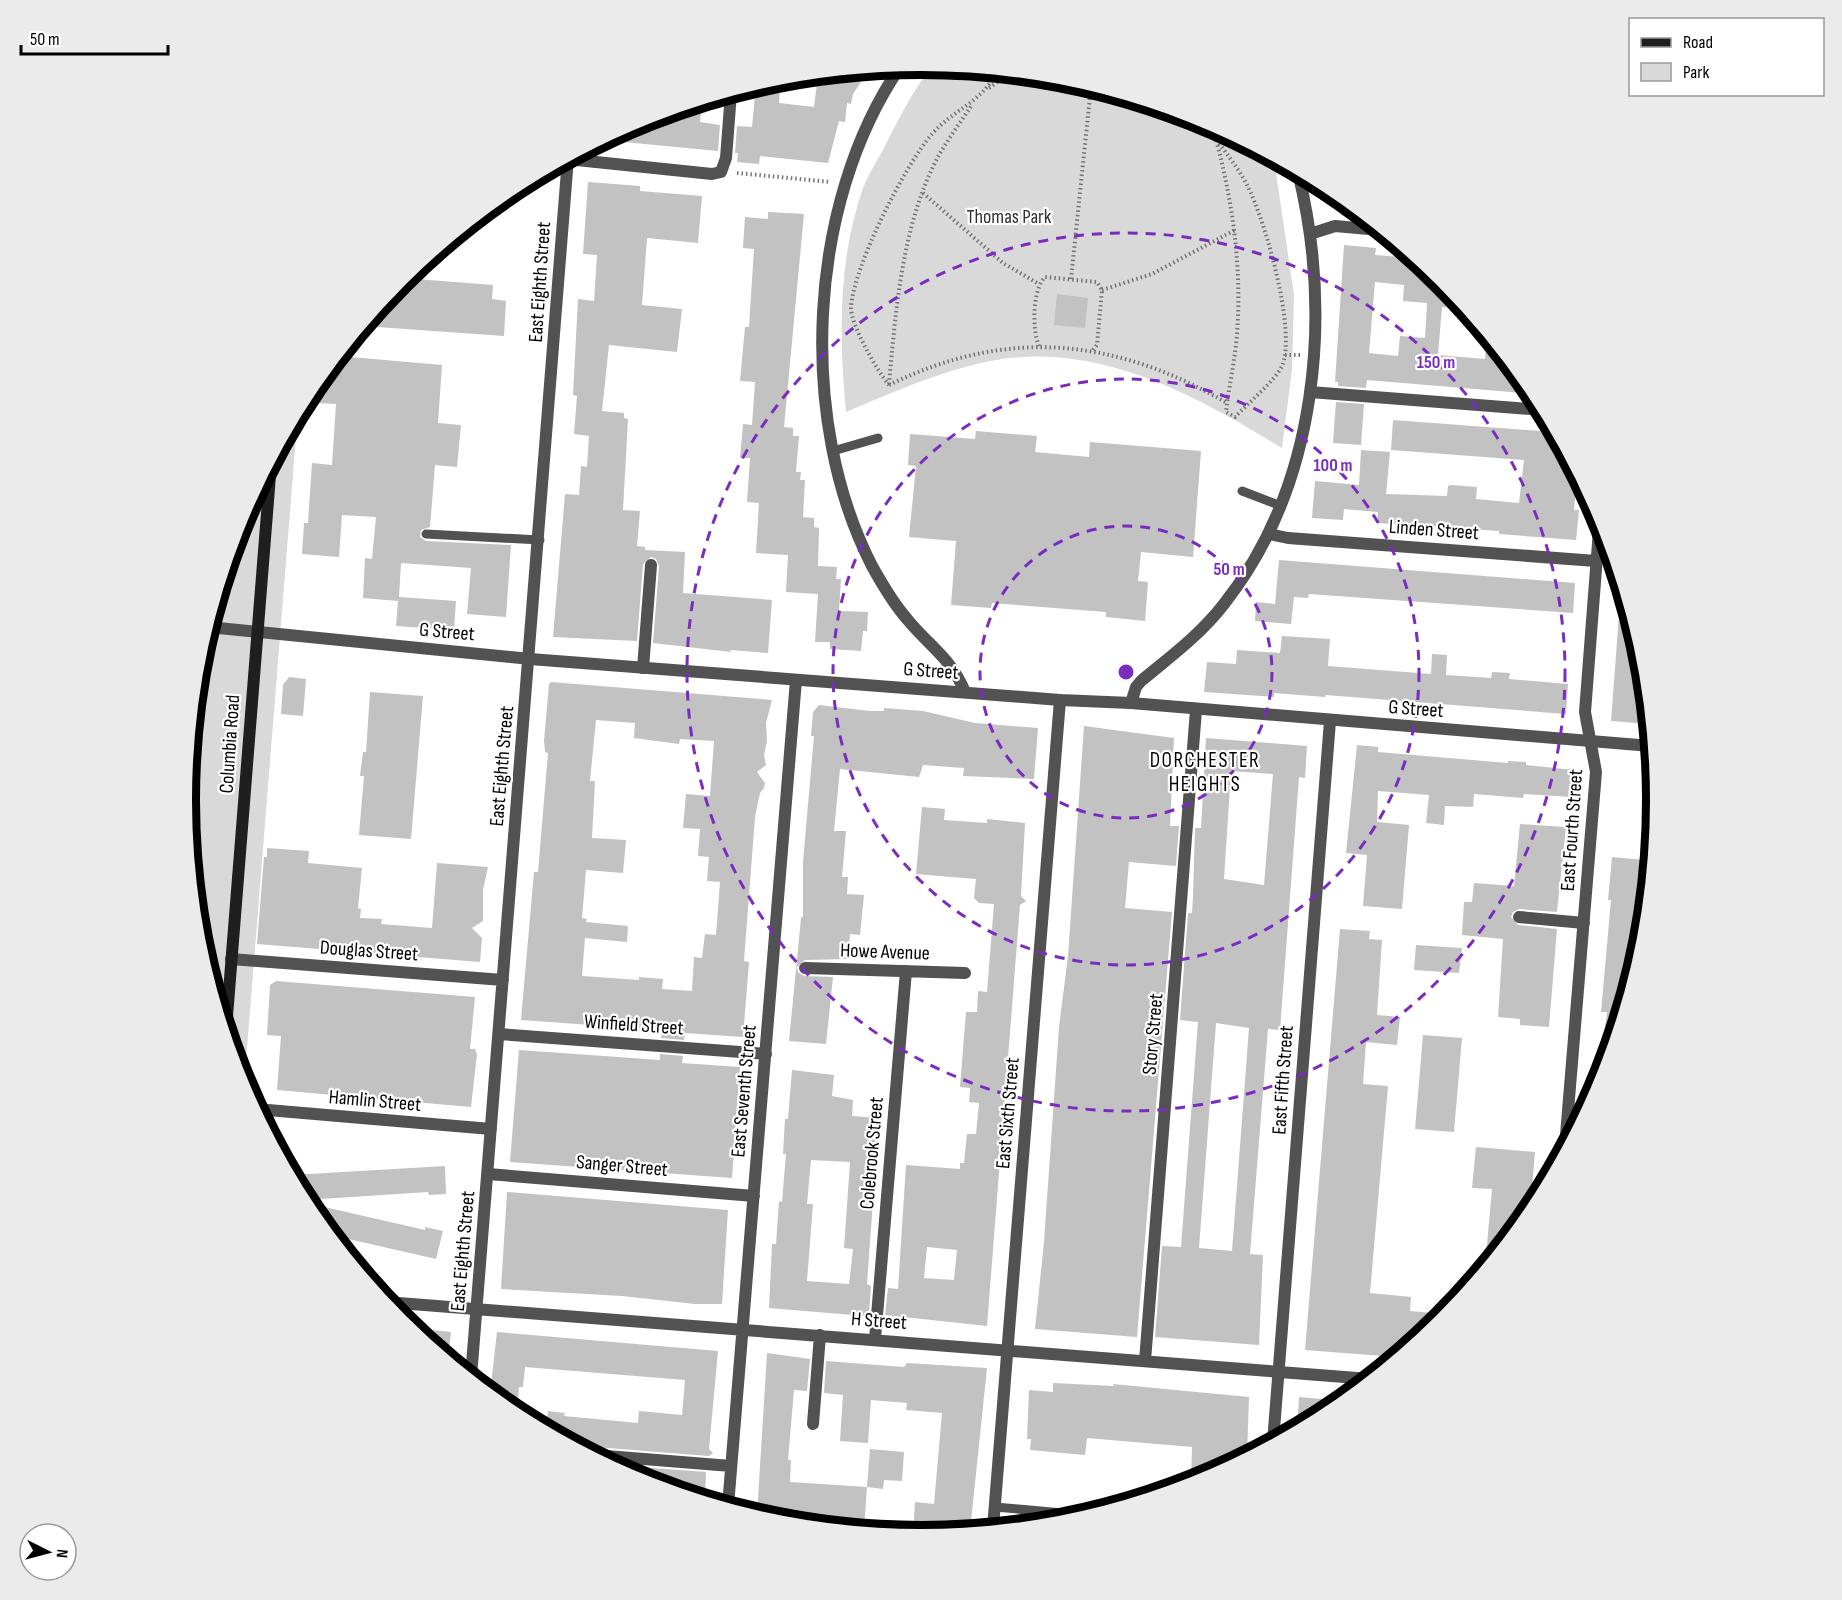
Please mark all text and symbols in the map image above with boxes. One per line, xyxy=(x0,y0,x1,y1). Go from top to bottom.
scale bar xyxy=(21,18,168,56)
legend xyxy=(1629,18,1824,96)
text: 50 m xyxy=(30,29,60,50)
text: Road xyxy=(1683,32,1713,53)
text: Park xyxy=(1683,62,1709,83)
park label: Thomas Park xyxy=(967,205,1052,229)
street label: East Eighth Street xyxy=(524,221,556,343)
text: 150 m xyxy=(1417,352,1455,373)
text: 100 m xyxy=(1314,455,1353,476)
street label: Linden Street xyxy=(1388,515,1480,545)
text: 50 m xyxy=(1213,559,1245,580)
street label: G Street xyxy=(418,618,476,646)
street label: G Street xyxy=(902,657,959,685)
centre of rings xyxy=(1116,662,1136,682)
street label: Columbia Road xyxy=(215,694,245,794)
street label: G Street xyxy=(1387,695,1444,723)
street label: East Eighth Street xyxy=(485,705,519,827)
district label: DORCHESTER HEIGHTS xyxy=(1150,748,1260,797)
street label: East Fourth Street xyxy=(1556,768,1588,892)
street label: Douglas Street xyxy=(319,936,419,966)
street label: Howe Avenue xyxy=(840,938,930,966)
street label: Story Street xyxy=(1137,992,1169,1076)
street label: Winfield Street xyxy=(583,1010,684,1040)
street label: East Seventh Street xyxy=(726,1024,762,1158)
street label: East Fifth Street xyxy=(1267,1025,1299,1136)
street label: East Sixth Street xyxy=(991,1056,1025,1170)
street label: Hamlin Street xyxy=(328,1085,422,1117)
street label: Colebrook Street xyxy=(855,1096,889,1210)
street label: Sanger Street xyxy=(575,1150,669,1182)
street label: East Eighth Street xyxy=(446,1190,480,1312)
street label: H Street xyxy=(850,1307,907,1335)
north arrow xyxy=(18,1522,78,1582)
text: N xyxy=(52,1548,71,1559)

